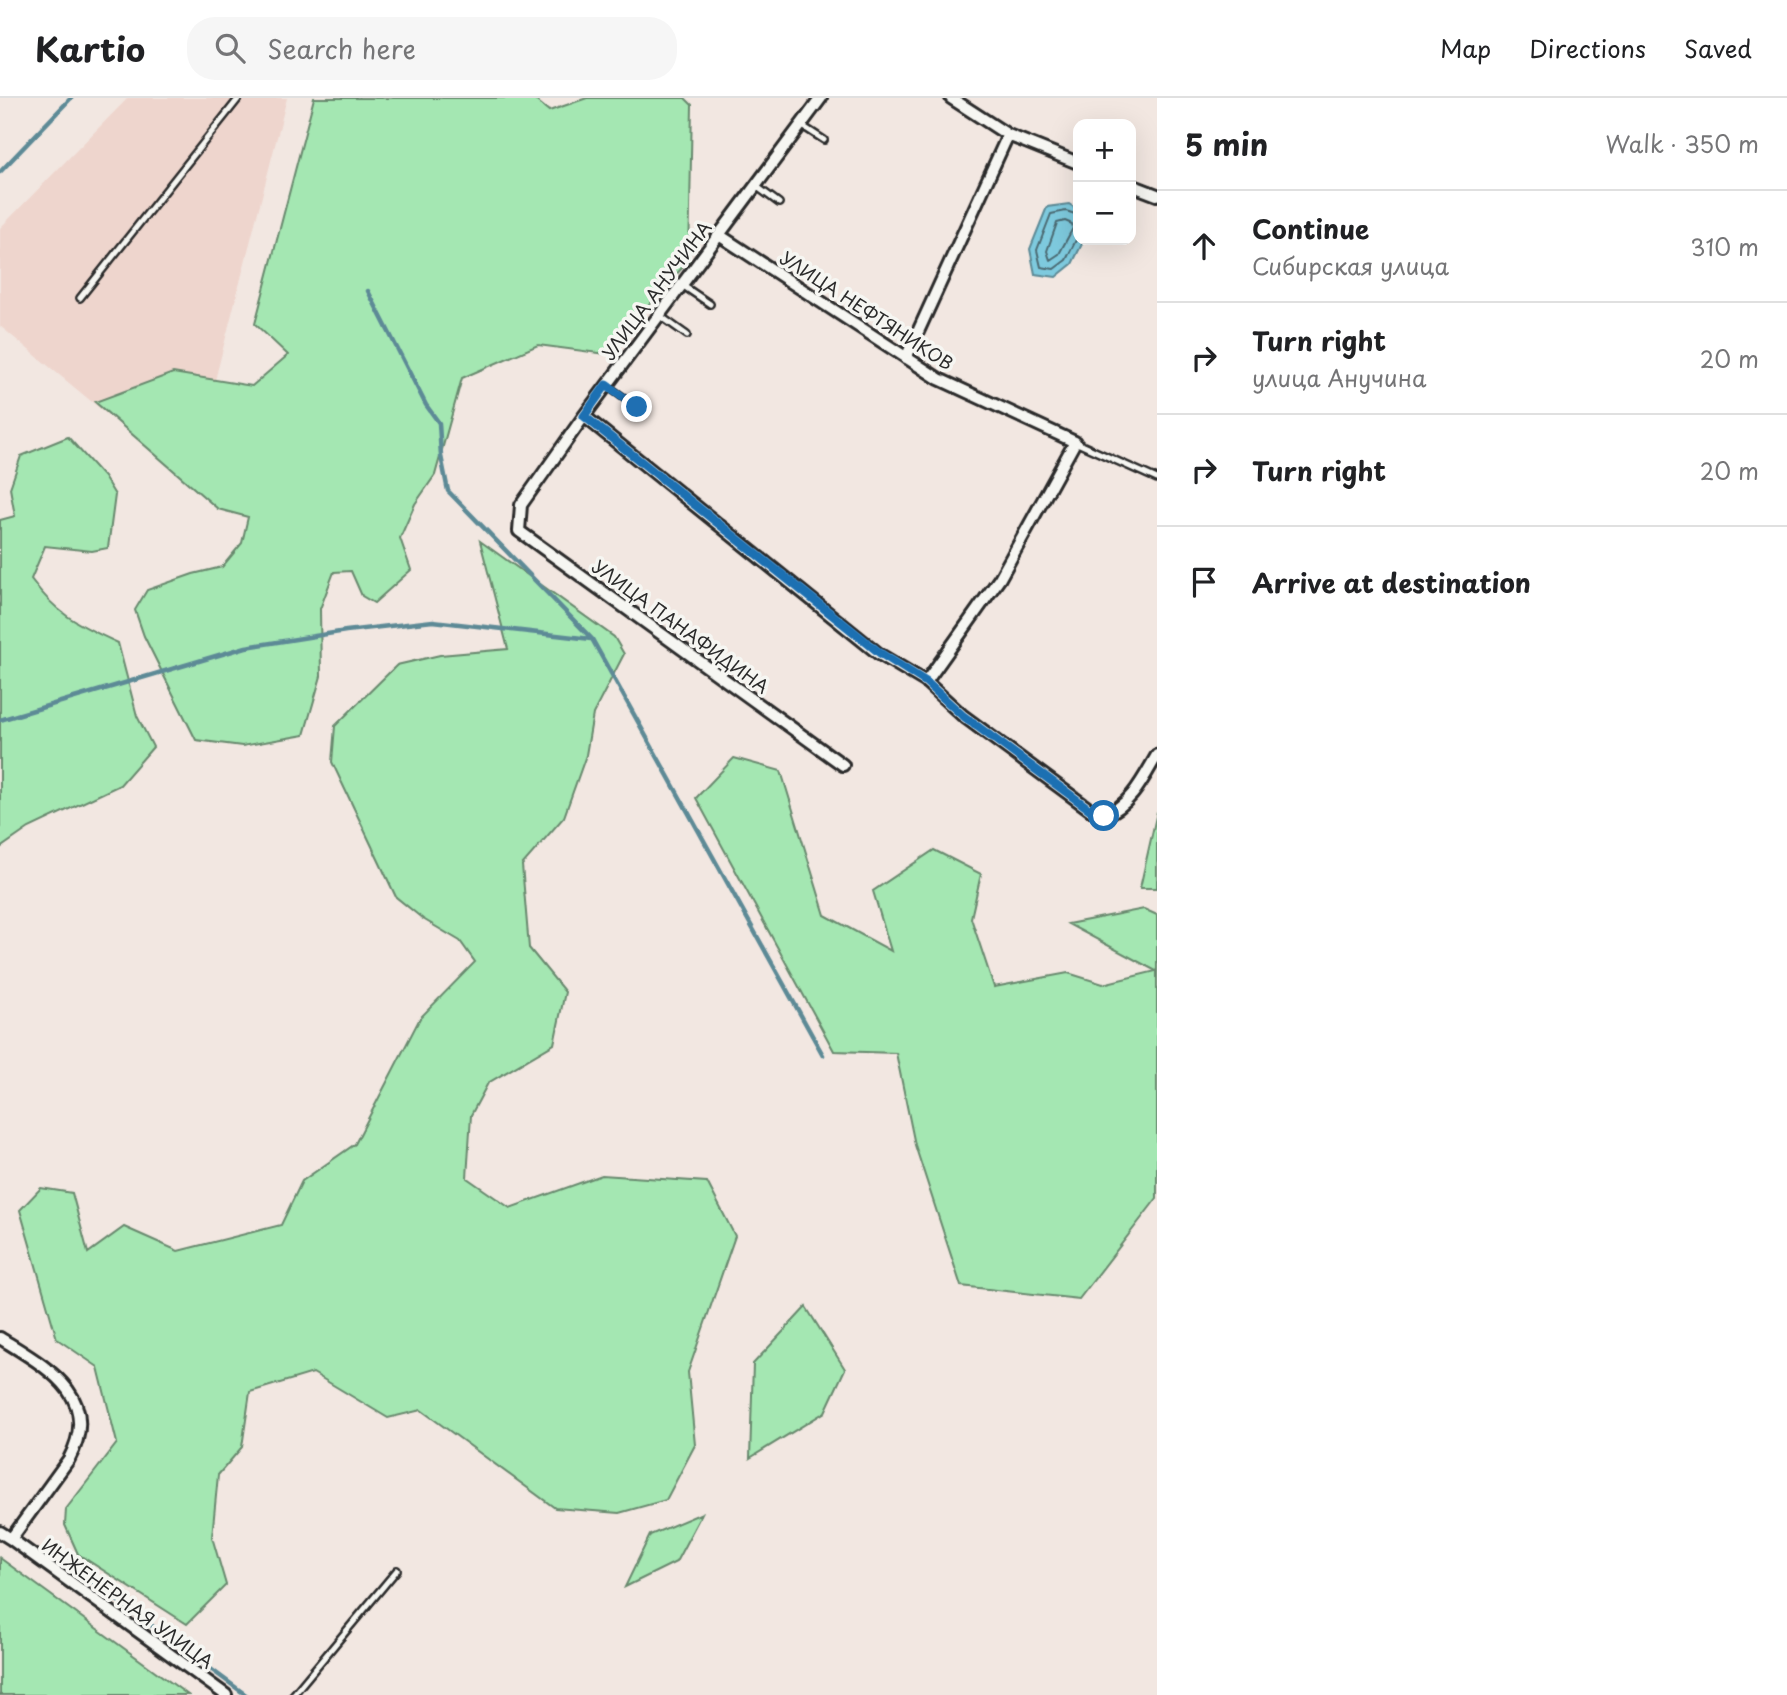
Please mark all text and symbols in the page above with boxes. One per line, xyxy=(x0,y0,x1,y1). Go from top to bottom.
search box xyxy=(187,17,677,80)
text: Kartio xyxy=(35,23,145,73)
icon: search xyxy=(211,29,249,67)
text: Search here xyxy=(267,29,416,68)
text: Map xyxy=(1440,30,1491,66)
text: Directions xyxy=(1529,30,1646,66)
text: Saved xyxy=(1684,30,1752,66)
map controls xyxy=(1073,119,1136,245)
button: + xyxy=(1073,119,1136,182)
text: 5 min xyxy=(1185,121,1268,166)
text: Walk · 350 m xyxy=(1606,126,1759,161)
button: − xyxy=(1073,182,1136,245)
text: Continue xyxy=(1252,209,1369,248)
street label: УЛИЦА АНУЧИНА xyxy=(595,215,717,365)
icon: ahead xyxy=(1185,227,1223,265)
text: 310 m xyxy=(1690,229,1759,264)
street label: УЛИЦА НЕФТЯНИКОВ xyxy=(775,244,959,376)
text: Сибирская улица xyxy=(1252,248,1449,283)
text: Turn right xyxy=(1252,321,1386,360)
icon: right xyxy=(1185,339,1223,377)
text: 20 m xyxy=(1700,341,1759,376)
text: улица Анучина xyxy=(1252,360,1426,395)
route end xyxy=(621,391,652,422)
icon: right xyxy=(1185,451,1223,489)
text: Turn right xyxy=(1252,451,1386,490)
text: 20 m xyxy=(1700,453,1759,488)
street label: УЛИЦА ПАНАФИДИНА xyxy=(587,553,775,700)
icon: arrive xyxy=(1185,563,1223,601)
text: Arrive at destination xyxy=(1252,563,1531,602)
route start xyxy=(1088,800,1119,831)
street label: ИНЖЕНЕРНАЯ УЛИЦА xyxy=(37,1531,220,1675)

